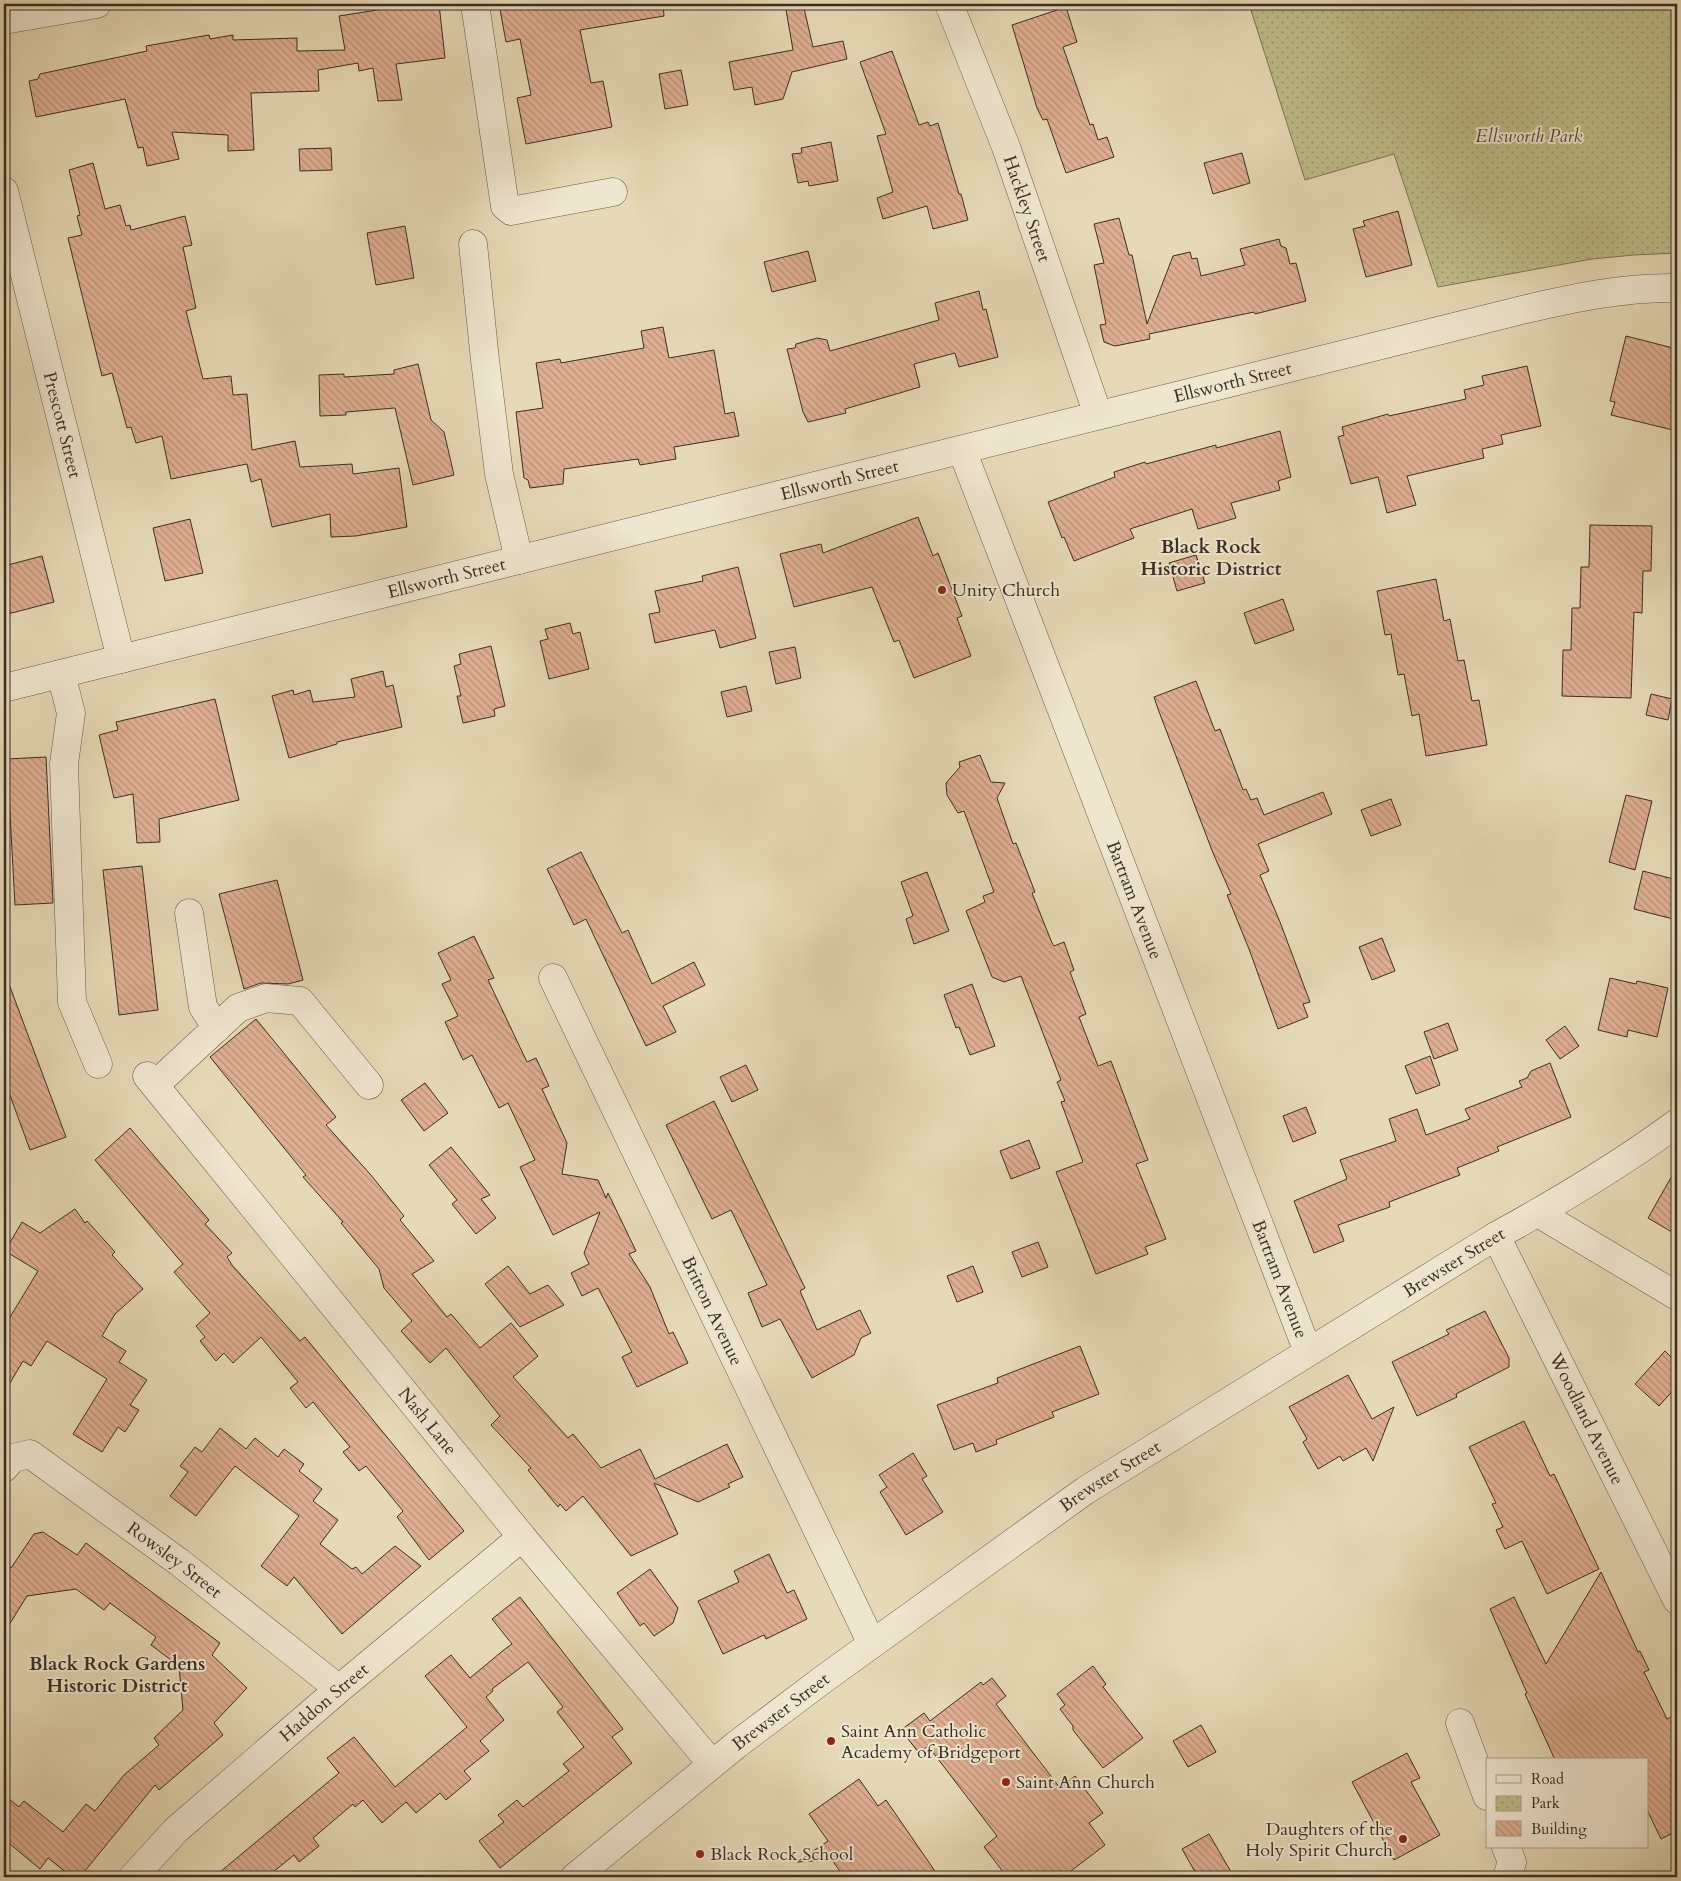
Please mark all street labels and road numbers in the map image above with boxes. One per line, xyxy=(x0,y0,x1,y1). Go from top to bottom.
street label: Hackley Street xyxy=(997,152,1057,266)
street label: Ellsworth Street xyxy=(1171,356,1295,409)
street label: Prescott Street xyxy=(37,369,87,481)
street label: Ellsworth Street xyxy=(778,454,902,507)
street label: Ellsworth Street xyxy=(385,551,509,605)
street label: Bartram Avenue xyxy=(1100,837,1168,963)
street label: Bartram Avenue xyxy=(1245,1216,1314,1342)
street label: Brewster Street xyxy=(1398,1221,1510,1304)
street label: Britton Avenue xyxy=(675,1252,749,1370)
street label: Woodland Avenue xyxy=(1543,1348,1630,1489)
street label: Nash Lane xyxy=(392,1382,463,1461)
street label: Brewster Street xyxy=(1054,1434,1166,1518)
street label: Rowsley Street xyxy=(122,1516,227,1604)
street label: Haddon Street xyxy=(274,1657,374,1748)
street label: Brewster Street xyxy=(727,1667,835,1757)

